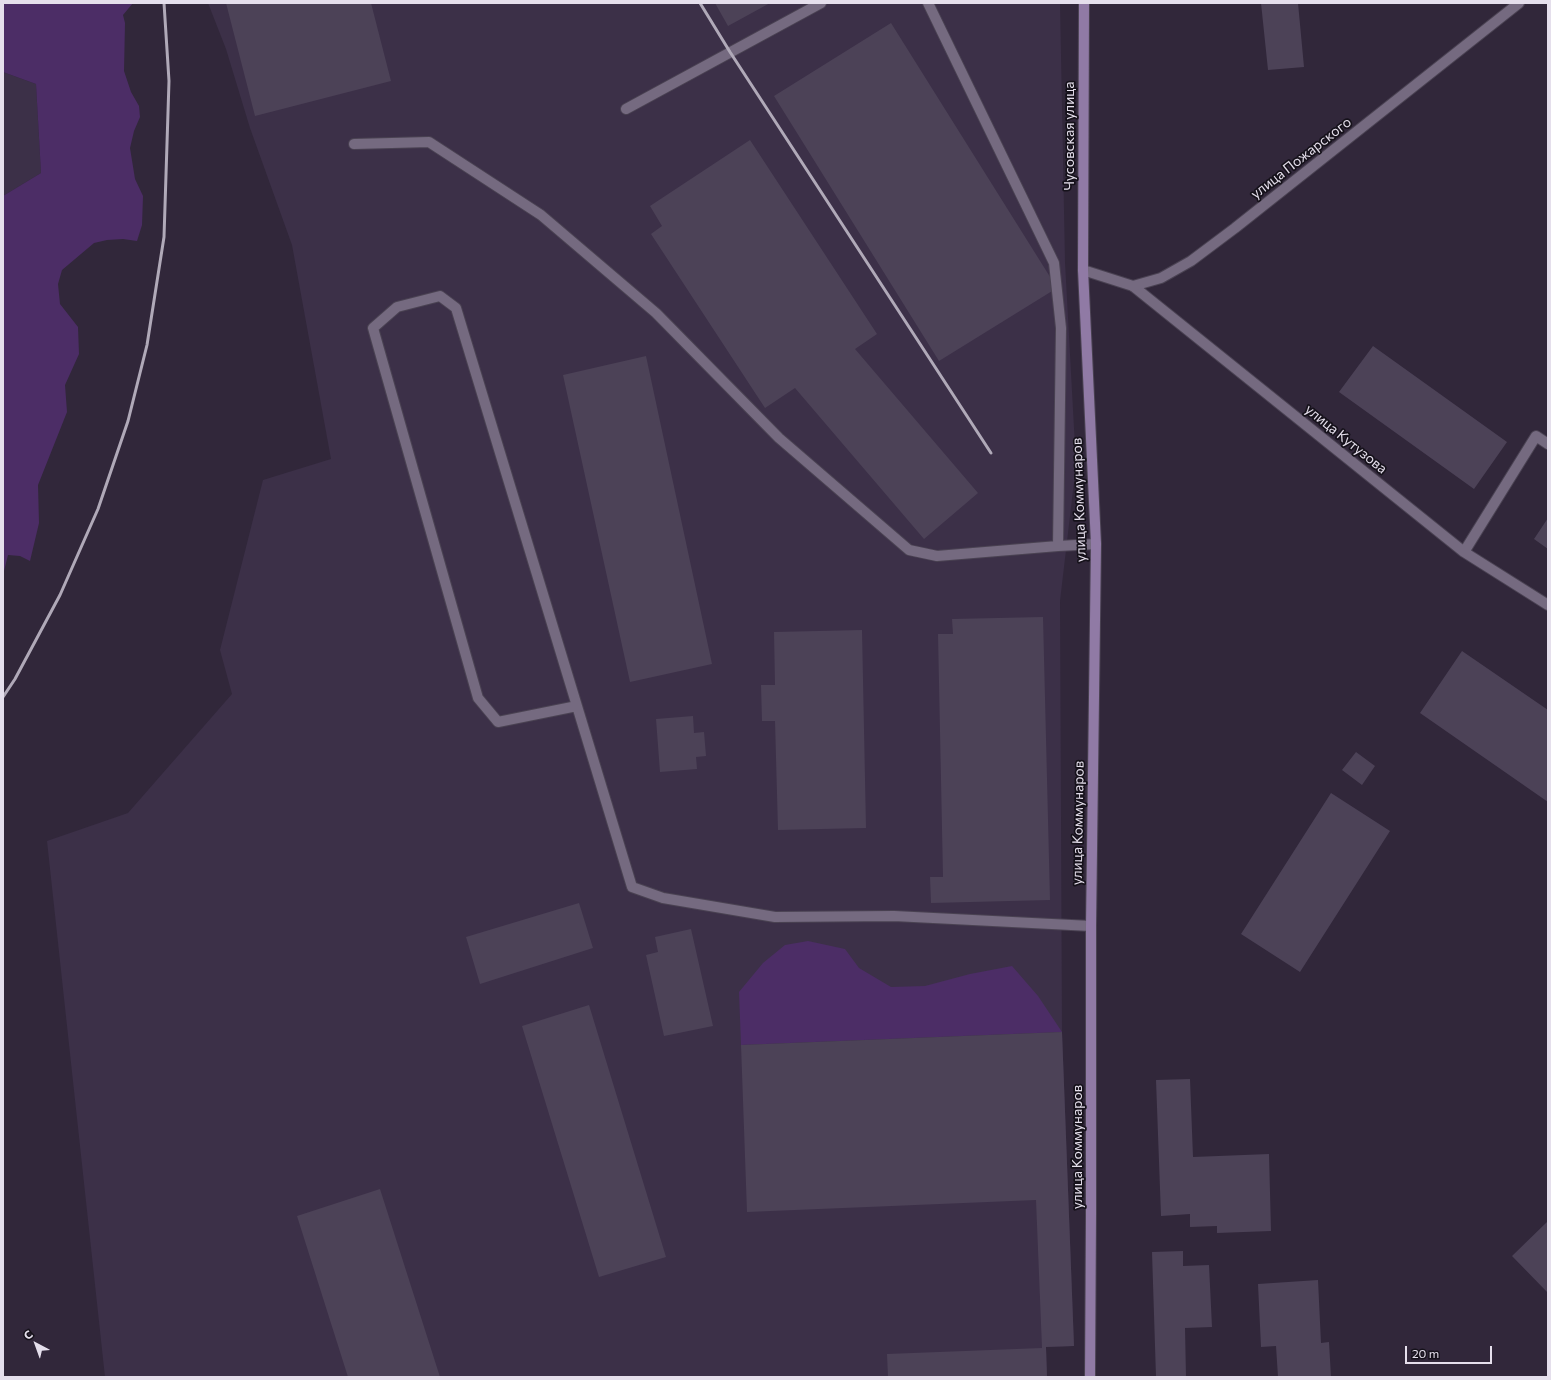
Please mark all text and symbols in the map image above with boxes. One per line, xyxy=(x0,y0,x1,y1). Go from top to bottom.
street label: Чусовская улица xyxy=(1061,81,1077,191)
street label: улица Пожарского xyxy=(1247,114,1355,202)
street label: улица Кутузова xyxy=(1302,401,1390,477)
street label: улица Коммунаров xyxy=(1068,437,1090,563)
street label: улица Коммунаров xyxy=(1069,761,1087,885)
street label: улица Коммунаров xyxy=(1069,1085,1085,1209)
north arrow xyxy=(16,1324,56,1364)
text: С xyxy=(21,1327,35,1342)
scale bar xyxy=(1407,1338,1494,1364)
text: 20 m xyxy=(1412,1346,1439,1360)

